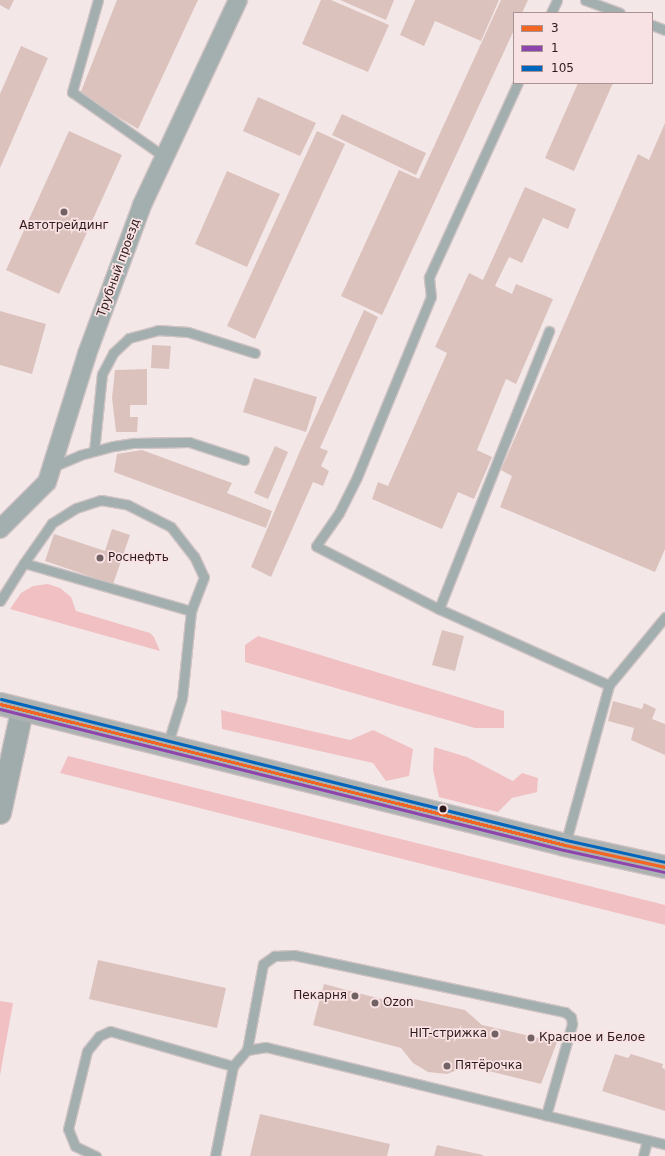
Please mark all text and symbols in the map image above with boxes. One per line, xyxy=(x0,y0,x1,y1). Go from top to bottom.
legend xyxy=(513,12,653,84)
text: 3 xyxy=(551,21,559,35)
text: 1 xyxy=(551,41,559,55)
text: 105 xyxy=(551,61,574,75)
marker: Автотрейдинг xyxy=(59,207,69,217)
street label: Трубный проезд xyxy=(95,217,143,319)
place label: Автотрейдинг xyxy=(19,219,109,233)
place label: Роснефть xyxy=(108,551,169,565)
marker: Роснефть xyxy=(95,553,105,563)
unlabelled marker xyxy=(438,804,448,814)
place label: Пекарня xyxy=(293,989,347,1003)
marker: Пекарня xyxy=(350,991,360,1001)
place label: Ozon xyxy=(383,996,414,1010)
marker: Ozon xyxy=(370,998,380,1008)
place label: HIT-стрижка xyxy=(409,1027,487,1041)
marker: HIT-стрижка xyxy=(490,1029,500,1039)
place label: Красное и Белое xyxy=(539,1031,645,1045)
marker: Красное и Белое xyxy=(526,1033,536,1043)
place label: Пятёрочка xyxy=(455,1059,522,1073)
marker: Пятёрочка xyxy=(442,1061,452,1071)

